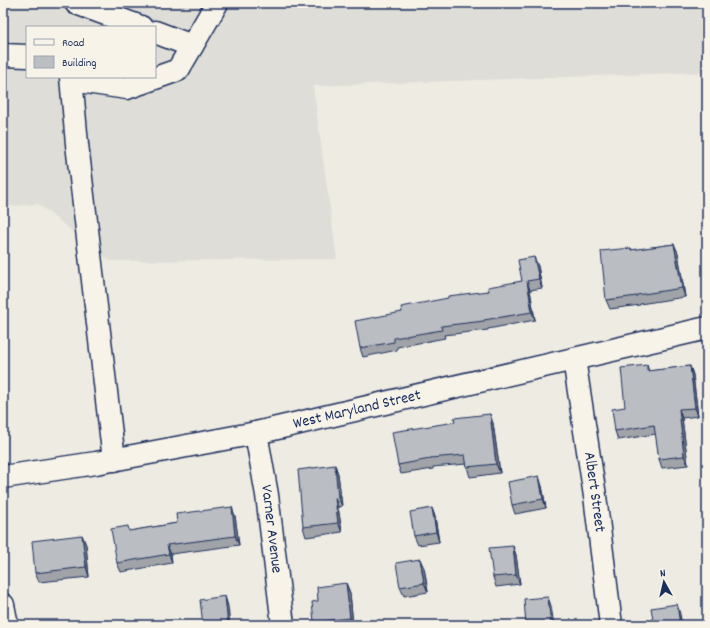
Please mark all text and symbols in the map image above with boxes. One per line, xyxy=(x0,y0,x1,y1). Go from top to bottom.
legend xyxy=(26,26,156,78)
text: Road xyxy=(62,35,84,52)
text: Building xyxy=(62,55,97,72)
street label: West Maryland Street xyxy=(291,384,423,436)
street label: Albert Street xyxy=(577,450,611,534)
street label: Varner Avenue xyxy=(254,483,288,575)
north arrow xyxy=(644,562,684,602)
text: N xyxy=(659,566,667,582)

